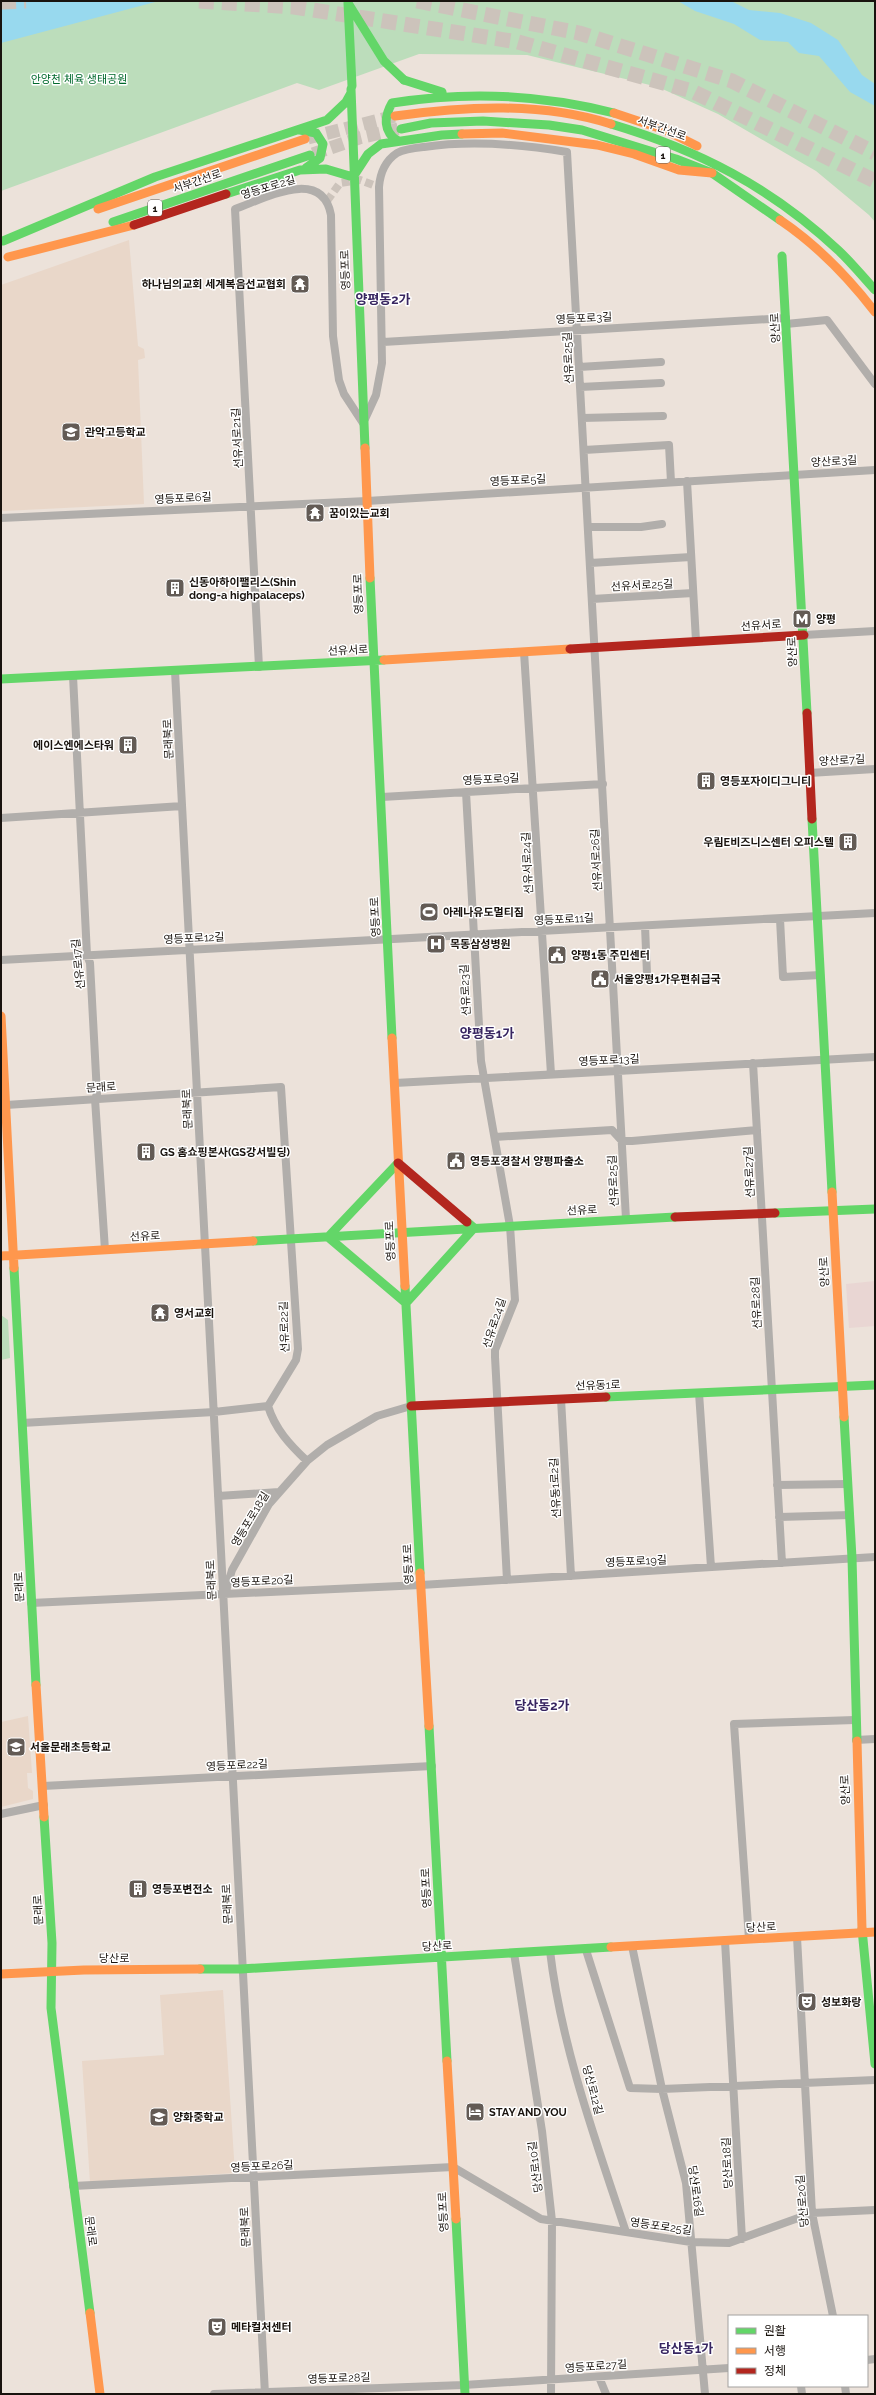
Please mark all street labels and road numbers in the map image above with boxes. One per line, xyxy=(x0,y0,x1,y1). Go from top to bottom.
street label: 서부간선로 xyxy=(636,114,688,143)
road number: 1 xyxy=(656,147,670,163)
street label: 서부간선로 xyxy=(171,167,223,196)
street label: 영등포로2길 xyxy=(239,173,297,202)
road number: 1 xyxy=(148,200,162,216)
street label: 영등포로 xyxy=(338,250,353,290)
street label: 영등포로3길 xyxy=(555,311,613,326)
street label: 양산로 xyxy=(768,312,783,343)
street label: 선유로25길 xyxy=(561,332,576,384)
street label: 선유서로21길 xyxy=(229,407,246,469)
street label: 양산로3길 xyxy=(811,454,858,469)
street label: 영등포로5길 xyxy=(489,473,547,488)
street label: 영등포로6길 xyxy=(154,491,212,506)
street label: 영등포로 xyxy=(351,574,366,614)
street label: 선유서로25길 xyxy=(611,577,673,594)
street label: 선유서로 xyxy=(740,618,782,633)
street label: 양산로 xyxy=(785,637,800,667)
street label: 선유서로 xyxy=(327,643,369,658)
street label: 문래북로 xyxy=(161,718,176,760)
street label: 양산로7길 xyxy=(819,753,866,768)
street label: 영등포로9길 xyxy=(462,772,520,787)
street label: 선유서로26길 xyxy=(588,828,605,892)
street label: 선유서로24길 xyxy=(519,832,536,894)
street label: 영등포로 xyxy=(368,896,383,938)
street label: 영등포로11길 xyxy=(534,911,594,928)
street label: 영등포로12길 xyxy=(163,930,225,947)
street label: 선유로17길 xyxy=(69,938,88,990)
street label: 선유로23길 xyxy=(458,964,473,1016)
street label: 영등포로13길 xyxy=(578,1052,640,1069)
street label: 문래로 xyxy=(85,1080,117,1095)
street label: 문래북로 xyxy=(180,1088,195,1130)
street label: 선유로27길 xyxy=(742,1146,757,1198)
street label: 선유로25길 xyxy=(606,1155,621,1207)
street label: 선유로 xyxy=(567,1203,598,1218)
street label: 영등포로 xyxy=(383,1220,398,1262)
street label: 선유로 xyxy=(130,1229,161,1244)
street label: 양산로 xyxy=(817,1256,832,1287)
street label: 선유로28길 xyxy=(749,1276,764,1330)
street label: 선유로24길 xyxy=(480,1296,509,1350)
street label: 선유로22길 xyxy=(277,1301,292,1353)
street label: 선유동1로 xyxy=(575,1378,621,1393)
street label: 선유동1로2길 xyxy=(547,1457,564,1519)
street label: 영등포로18길 xyxy=(229,1489,272,1549)
street label: 영등포로 xyxy=(401,1543,416,1585)
street label: 영등포로19길 xyxy=(605,1553,667,1570)
street label: 문래북로 xyxy=(204,1559,219,1601)
street label: 문래로 xyxy=(12,1571,27,1602)
street label: 영등포로20길 xyxy=(230,1573,294,1590)
street label: 영등포로22길 xyxy=(206,1757,268,1774)
street label: 양산로 xyxy=(838,1775,853,1805)
street label: 영등포로 xyxy=(419,1867,434,1909)
street label: 문래북로 xyxy=(220,1883,235,1925)
street label: 문래로 xyxy=(31,1894,46,1925)
street label: 당산로 xyxy=(746,1920,777,1935)
street label: 당산로 xyxy=(422,1939,453,1954)
street label: 당산로 xyxy=(99,1952,129,1965)
street label: 당산로12길 xyxy=(580,2064,605,2116)
street label: 당산로18길 xyxy=(720,2137,735,2189)
street label: 당산로10길 xyxy=(526,2140,545,2193)
street label: 영등포로26길 xyxy=(230,2158,294,2175)
street label: 당산로16길 xyxy=(685,2165,706,2218)
street label: 당산로20길 xyxy=(794,2174,811,2228)
street label: 영등포로 xyxy=(436,2191,451,2233)
street label: 문래북로 xyxy=(238,2206,253,2248)
street label: 문래로 xyxy=(82,2215,99,2247)
street label: 영등포로25길 xyxy=(629,2216,693,2237)
street label: 영등포로27길 xyxy=(565,2358,628,2375)
street label: 영등포로28길 xyxy=(307,2371,371,2386)

